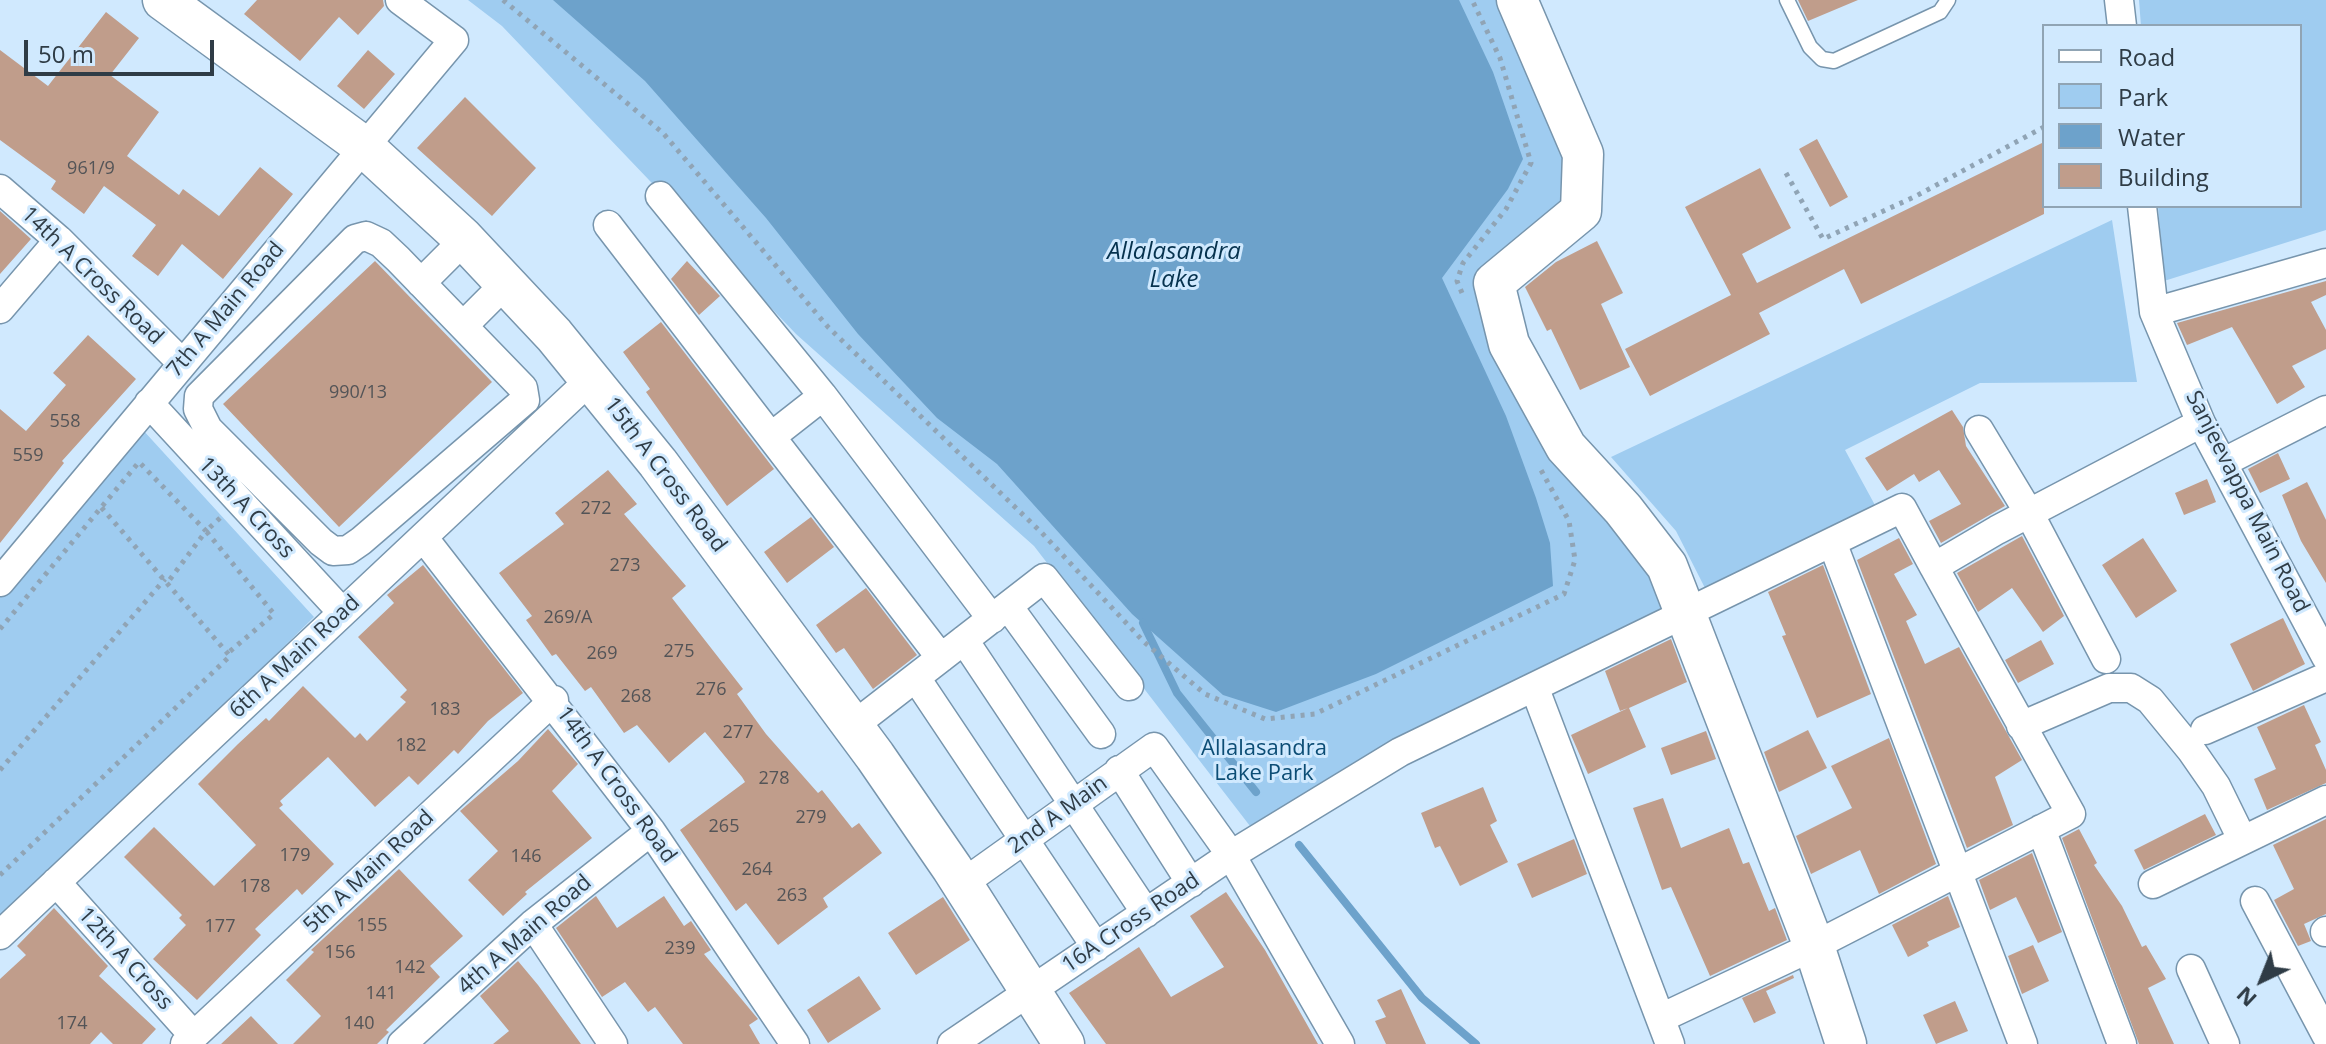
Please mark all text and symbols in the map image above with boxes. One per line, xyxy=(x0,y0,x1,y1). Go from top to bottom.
scale bar xyxy=(28,24,218,74)
legend xyxy=(2042,24,2302,208)
text: 50 m xyxy=(38,37,94,70)
text: Road xyxy=(2118,40,2175,73)
text: Park xyxy=(2118,80,2168,113)
text: Water xyxy=(2118,120,2185,153)
house number: 961/9 xyxy=(67,158,115,180)
text: Building xyxy=(2118,160,2209,193)
street label: 14th A Cross Road xyxy=(16,202,168,350)
street label: 7th A Main Road xyxy=(162,237,290,383)
water label: Allalasandra Lake xyxy=(1107,238,1241,294)
house number: 990/13 xyxy=(329,382,387,404)
street label: Sanjeevappa Main Road xyxy=(2180,387,2314,617)
street label: 15th A Cross Road xyxy=(598,392,732,558)
house number: 558 xyxy=(50,411,80,433)
house number: 559 xyxy=(13,445,43,467)
street label: 13th A Cross xyxy=(192,452,300,564)
house number: 272 xyxy=(581,498,611,520)
house number: 273 xyxy=(610,555,640,577)
street label: 6th A Main Road xyxy=(224,590,366,724)
house number: 269/A xyxy=(544,607,592,629)
house number: 275 xyxy=(664,641,694,663)
house number: 269 xyxy=(587,643,617,665)
house number: 276 xyxy=(696,679,726,701)
house number: 268 xyxy=(621,686,651,708)
house number: 183 xyxy=(430,699,460,721)
street label: 14th A Cross Road xyxy=(550,702,682,868)
house number: 277 xyxy=(723,722,753,744)
house number: 182 xyxy=(396,735,426,757)
park label: Allalasandra Lake Park xyxy=(1201,736,1327,788)
house number: 278 xyxy=(759,768,789,790)
street label: 2nd A Main xyxy=(1003,770,1113,860)
street label: 5th A Main Road xyxy=(298,805,440,939)
house number: 279 xyxy=(796,807,826,829)
house number: 265 xyxy=(709,816,739,838)
house number: 179 xyxy=(280,845,310,867)
house number: 146 xyxy=(511,846,541,868)
house number: 264 xyxy=(742,859,772,881)
street label: 16A Cross Road xyxy=(1057,867,1205,979)
street label: 4th A Main Road xyxy=(453,870,597,1000)
house number: 178 xyxy=(240,876,270,898)
house number: 263 xyxy=(777,885,807,907)
street label: 12th A Cross xyxy=(72,902,178,1016)
house number: 155 xyxy=(357,915,387,937)
house number: 177 xyxy=(205,916,235,938)
house number: 239 xyxy=(665,938,695,960)
north arrow xyxy=(2222,940,2302,1020)
house number: 156 xyxy=(325,942,355,964)
house number: 142 xyxy=(395,957,425,979)
text: N xyxy=(2229,980,2262,1015)
house number: 141 xyxy=(366,983,396,1005)
house number: 174 xyxy=(57,1013,87,1035)
house number: 140 xyxy=(344,1013,374,1035)

